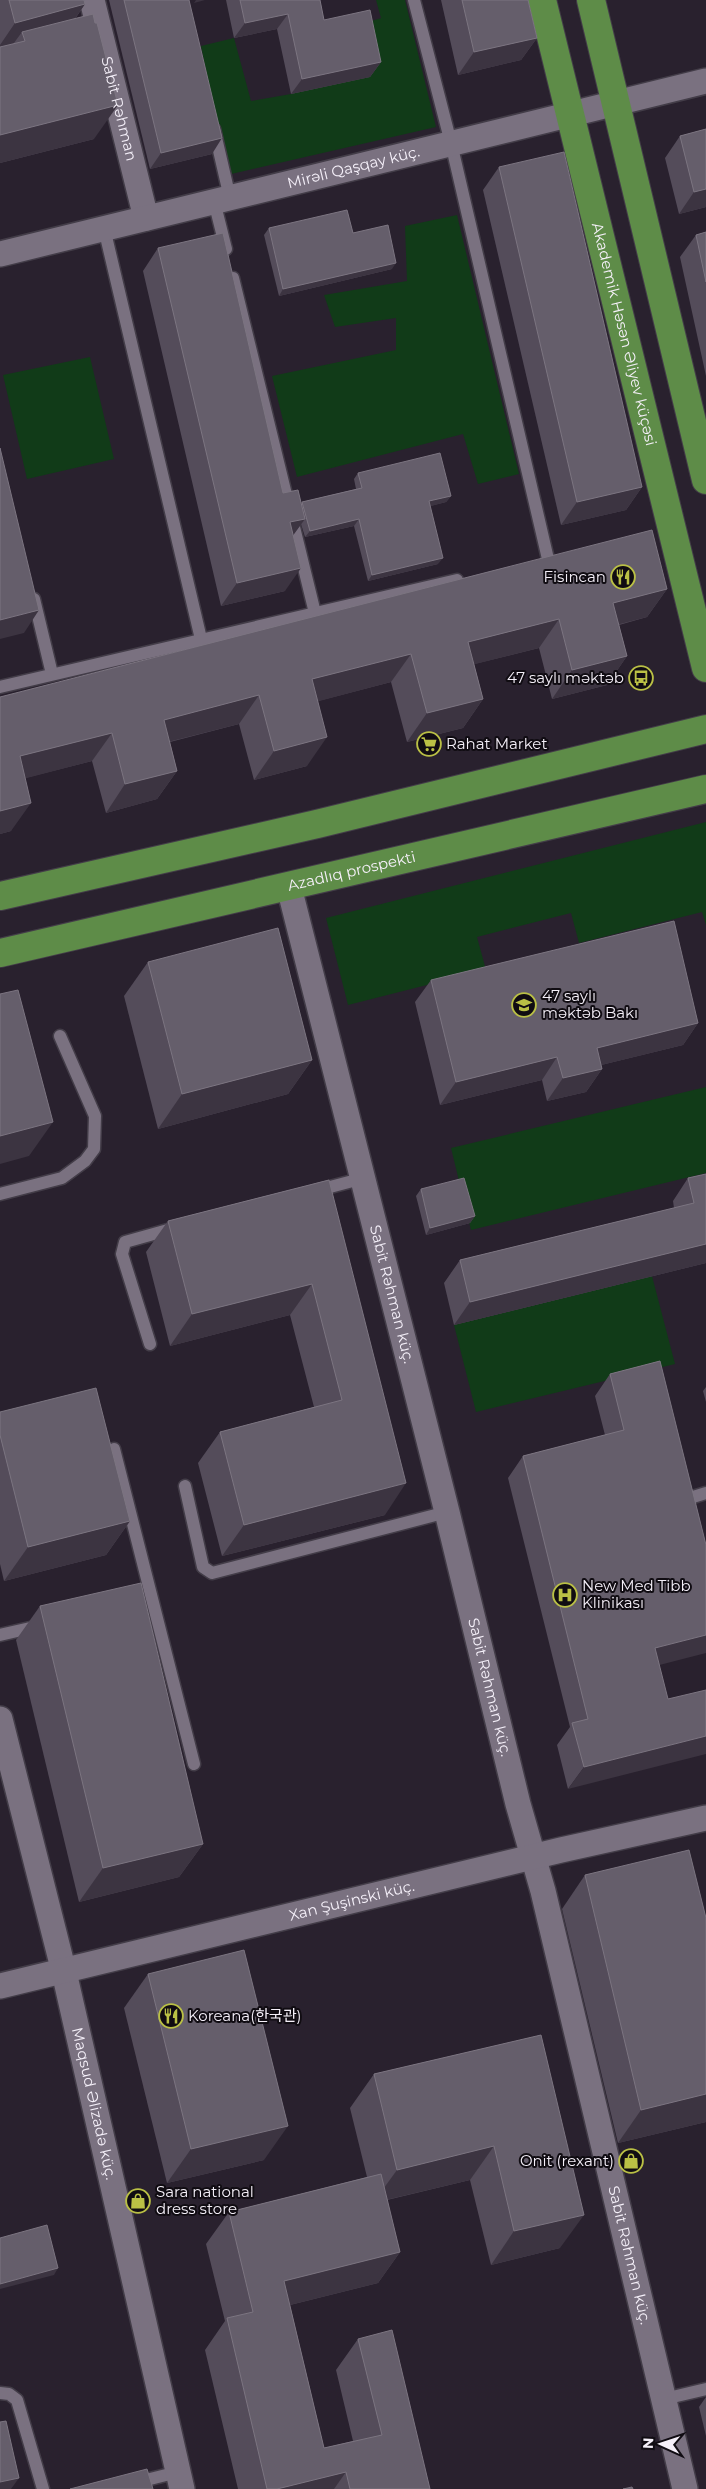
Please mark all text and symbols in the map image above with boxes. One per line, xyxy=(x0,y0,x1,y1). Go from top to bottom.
street label: Sabit Rəhman xyxy=(97,54,142,163)
street label: Mirəli Qaşqay küç. xyxy=(285,142,422,192)
street label: Akademik Həsən Əliyev küçəsi xyxy=(588,220,661,448)
restaurant icon: Fisincan xyxy=(610,564,636,590)
place label: Fisincan xyxy=(544,567,606,586)
bus stop icon: 47 saylı məktəb xyxy=(628,665,654,691)
place label: 47 saylı məktəb xyxy=(507,668,624,687)
supermarket icon: Rahat Market xyxy=(416,731,442,757)
place label: Rahat Market xyxy=(446,734,548,753)
street label: Azadlıq prospekti xyxy=(286,847,417,895)
place label: 47 saylı məktəb Bakı xyxy=(542,986,638,1022)
school or university icon: 47 saylı məktəb Bakı xyxy=(511,992,537,1018)
street label: Sabit Rəhman küç. xyxy=(366,1223,419,1365)
place label: New Med Tibb Klinikası xyxy=(582,1576,691,1612)
hospital icon: New Med Tibb Klinikası xyxy=(552,1582,578,1608)
street label: Sabit Rəhman küç. xyxy=(464,1616,516,1758)
street label: Xan Şuşinski küç. xyxy=(287,1876,416,1925)
restaurant icon: Koreana(한국관) xyxy=(158,2003,184,2029)
place label: Koreana(한국관) xyxy=(188,2006,301,2025)
street label: Maqsud Əlizadə küç. xyxy=(68,2025,121,2182)
shop icon: Onit (rexant) xyxy=(618,2148,644,2174)
place label: Onit (rexant) xyxy=(520,2151,614,2170)
place label: Sara national dress store xyxy=(156,2182,254,2218)
street label: Sabit Rəhman küç. xyxy=(604,2184,656,2326)
shop icon: Sara national dress store xyxy=(125,2188,151,2214)
north arrow xyxy=(636,2419,686,2469)
text: N xyxy=(639,2437,657,2449)

